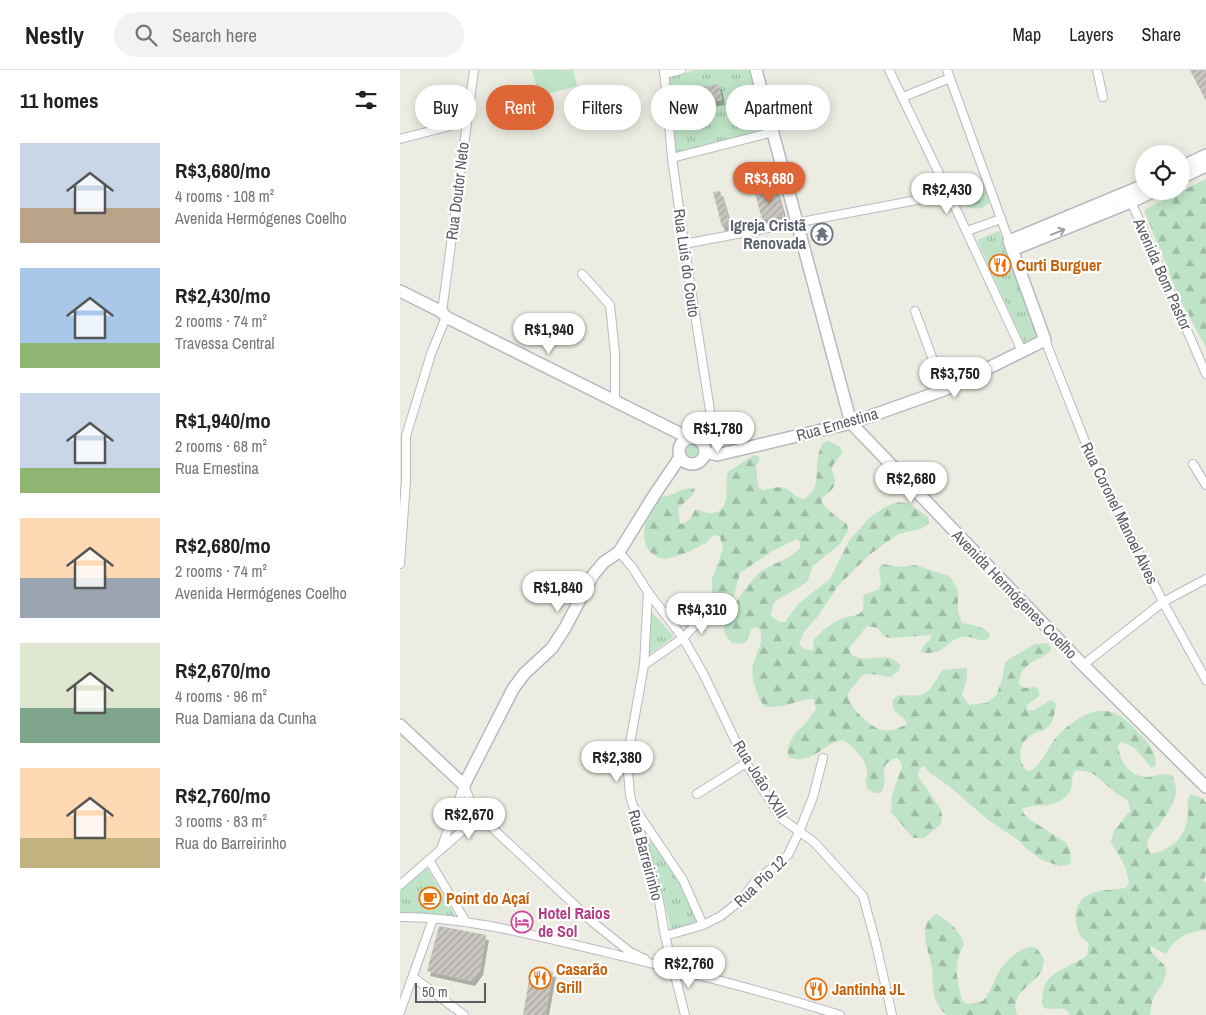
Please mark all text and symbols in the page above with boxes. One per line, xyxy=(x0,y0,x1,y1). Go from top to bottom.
search box xyxy=(114,12,464,57)
text: Nestly xyxy=(25,19,84,51)
icon: search xyxy=(132,21,160,49)
text: Search here xyxy=(172,22,257,48)
text: Map xyxy=(1013,22,1041,47)
text: Layers xyxy=(1069,22,1114,47)
text: Share xyxy=(1142,22,1181,47)
chip: Buy xyxy=(415,85,476,130)
chip: Rent xyxy=(486,85,554,130)
chip: Filters xyxy=(564,85,641,130)
chip: New xyxy=(651,85,716,130)
chip: Apartment xyxy=(726,85,830,130)
text: 11 homes xyxy=(20,86,99,115)
icon: filters xyxy=(352,86,380,114)
street label: Rua Doutor Neto xyxy=(440,141,474,241)
map controls xyxy=(1135,145,1190,200)
button: locate xyxy=(1135,145,1190,200)
text: R$3,680/mo xyxy=(175,156,271,185)
pin: R$3,680 xyxy=(723,162,815,204)
icon: home xyxy=(60,163,120,223)
text: R$3,680 xyxy=(744,167,794,189)
pin: R$2,430 xyxy=(901,172,993,215)
text: R$2,430 xyxy=(922,178,972,200)
text: 4 rooms · 108 m² xyxy=(175,185,274,207)
text: Avenida Hermógenes Coelho xyxy=(175,207,347,229)
street label: Rua Luís do Couto xyxy=(668,207,706,319)
place label: Igreja Cristã Renovada xyxy=(730,214,807,254)
street label: Avenida Bom Pastor xyxy=(1128,214,1198,334)
temple icon: Igreja Cristã Renovada xyxy=(810,222,834,246)
one-way arrow xyxy=(1049,227,1065,236)
restaurant icon: Curti Burguer xyxy=(988,253,1012,277)
place label: Curti Burguer xyxy=(1016,254,1102,276)
text: R$2,430/mo xyxy=(175,281,271,310)
icon: home xyxy=(60,288,120,348)
text: 2 rooms · 74 m² xyxy=(175,310,267,332)
pin: R$1,940 xyxy=(503,312,595,355)
text: R$1,940 xyxy=(524,318,574,340)
text: Travessa Central xyxy=(175,332,274,354)
pin: R$3,750 xyxy=(909,356,1001,399)
text: R$3,750 xyxy=(930,362,980,384)
street label: Rua Ernestina xyxy=(794,402,881,446)
text: R$1,940/mo xyxy=(175,406,271,435)
pin: R$1,780 xyxy=(672,412,764,454)
icon: home xyxy=(60,413,120,473)
text: R$1,780 xyxy=(693,417,743,439)
text: 2 rooms · 68 m² xyxy=(175,435,267,457)
street label: Rua Coronel Manoel Alves xyxy=(1076,438,1164,588)
text: Rua Ernestina xyxy=(175,457,259,479)
pin: R$2,680 xyxy=(865,462,957,504)
text: R$2,680 xyxy=(886,467,936,489)
street label: Avenida Hermógenes Coelho xyxy=(947,524,1083,663)
text: R$2,680/mo xyxy=(175,531,271,560)
icon: home xyxy=(60,538,120,598)
text: 2 rooms · 74 m² xyxy=(175,560,267,582)
pin: R$1,840 xyxy=(512,570,604,613)
text: R$1,840 xyxy=(533,576,583,598)
text: Avenida Hermógenes Coelho xyxy=(175,582,347,604)
pin: R$4,310 xyxy=(656,592,748,635)
text: R$4,310 xyxy=(677,598,727,620)
text: R$2,670/mo xyxy=(175,656,271,685)
icon: home xyxy=(60,663,120,723)
text: 4 rooms · 96 m² xyxy=(175,685,267,707)
text: Rua Damiana da Cunha xyxy=(175,707,317,729)
street label: Rua João XXIII xyxy=(728,736,794,822)
pin: R$2,380 xyxy=(571,740,663,783)
text: R$2,380 xyxy=(592,746,642,768)
text: R$2,760/mo xyxy=(175,781,271,810)
icon: home xyxy=(60,788,120,848)
pin: R$2,670 xyxy=(423,798,515,840)
text: R$2,670 xyxy=(444,803,494,825)
street label: Rua Barreirinho xyxy=(623,807,669,903)
text: 3 rooms · 83 m² xyxy=(175,810,267,832)
text: Rua do Barreirinho xyxy=(175,832,287,854)
street label: Rua Pio 12 xyxy=(729,850,791,912)
cafe icon: Point do Açaí xyxy=(418,886,442,910)
place label: Point do Açaí xyxy=(446,887,531,909)
place label: Hotel Raios de Sol xyxy=(538,902,610,942)
hotel icon: Hotel Raios de Sol xyxy=(510,910,534,934)
pin: R$2,760 xyxy=(643,946,735,989)
text: R$2,760 xyxy=(664,952,714,974)
place label: Casarão Grill xyxy=(556,958,608,998)
restaurant icon: Casarão Grill xyxy=(528,966,552,990)
restaurant icon: Jantinha JL xyxy=(804,977,828,1001)
place label: Jantinha JL xyxy=(832,978,905,1000)
scale bar xyxy=(415,980,486,1003)
text: 50 m xyxy=(422,983,448,1001)

